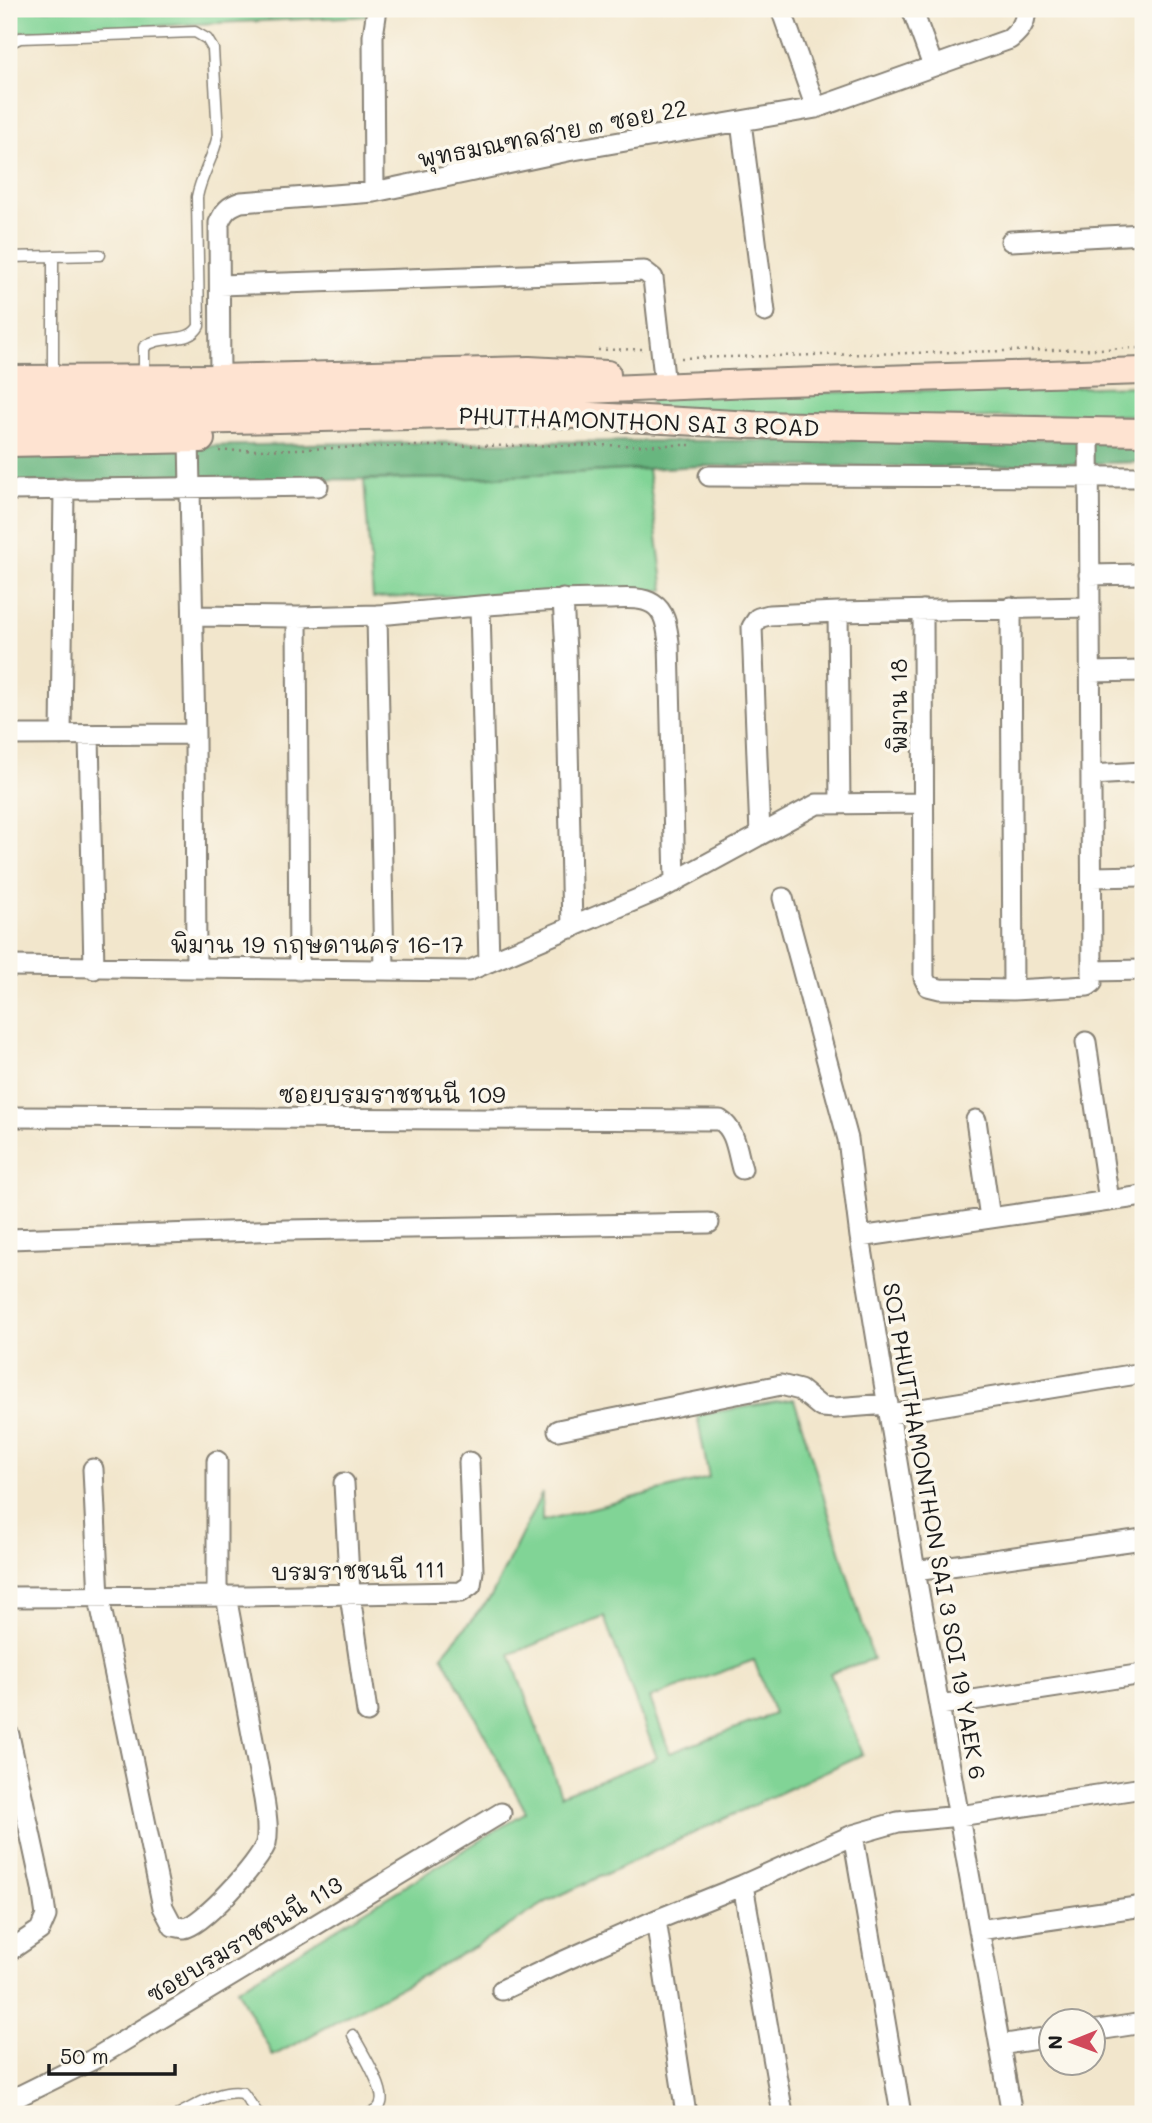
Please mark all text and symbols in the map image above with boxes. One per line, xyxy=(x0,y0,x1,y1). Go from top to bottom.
street label: พุทธมณฑลสาย ๓ ซอย 22 xyxy=(415,92,690,177)
street label: PHUTTHAMONTHON SAI 3 ROAD xyxy=(458,400,820,442)
street label: พิมาน 18 xyxy=(883,658,913,753)
street label: พิมาน 19 กฤษดานคร 16-17 xyxy=(170,929,464,960)
street label: ซอยบรมราชชนนี 109 xyxy=(278,1079,506,1109)
street label: SOI PHUTTHAMONTHON SAI 3 SOI 19 YAEK 6 xyxy=(876,1280,994,1782)
street label: บรมราชชนนี 111 xyxy=(270,1553,446,1587)
street label: ซอยบรมราชชนนี 113 xyxy=(141,1869,347,2009)
north arrow xyxy=(1036,2008,1106,2078)
scale bar xyxy=(49,2032,175,2076)
text: N xyxy=(1042,2035,1067,2050)
text: 50 m xyxy=(60,2042,109,2069)

